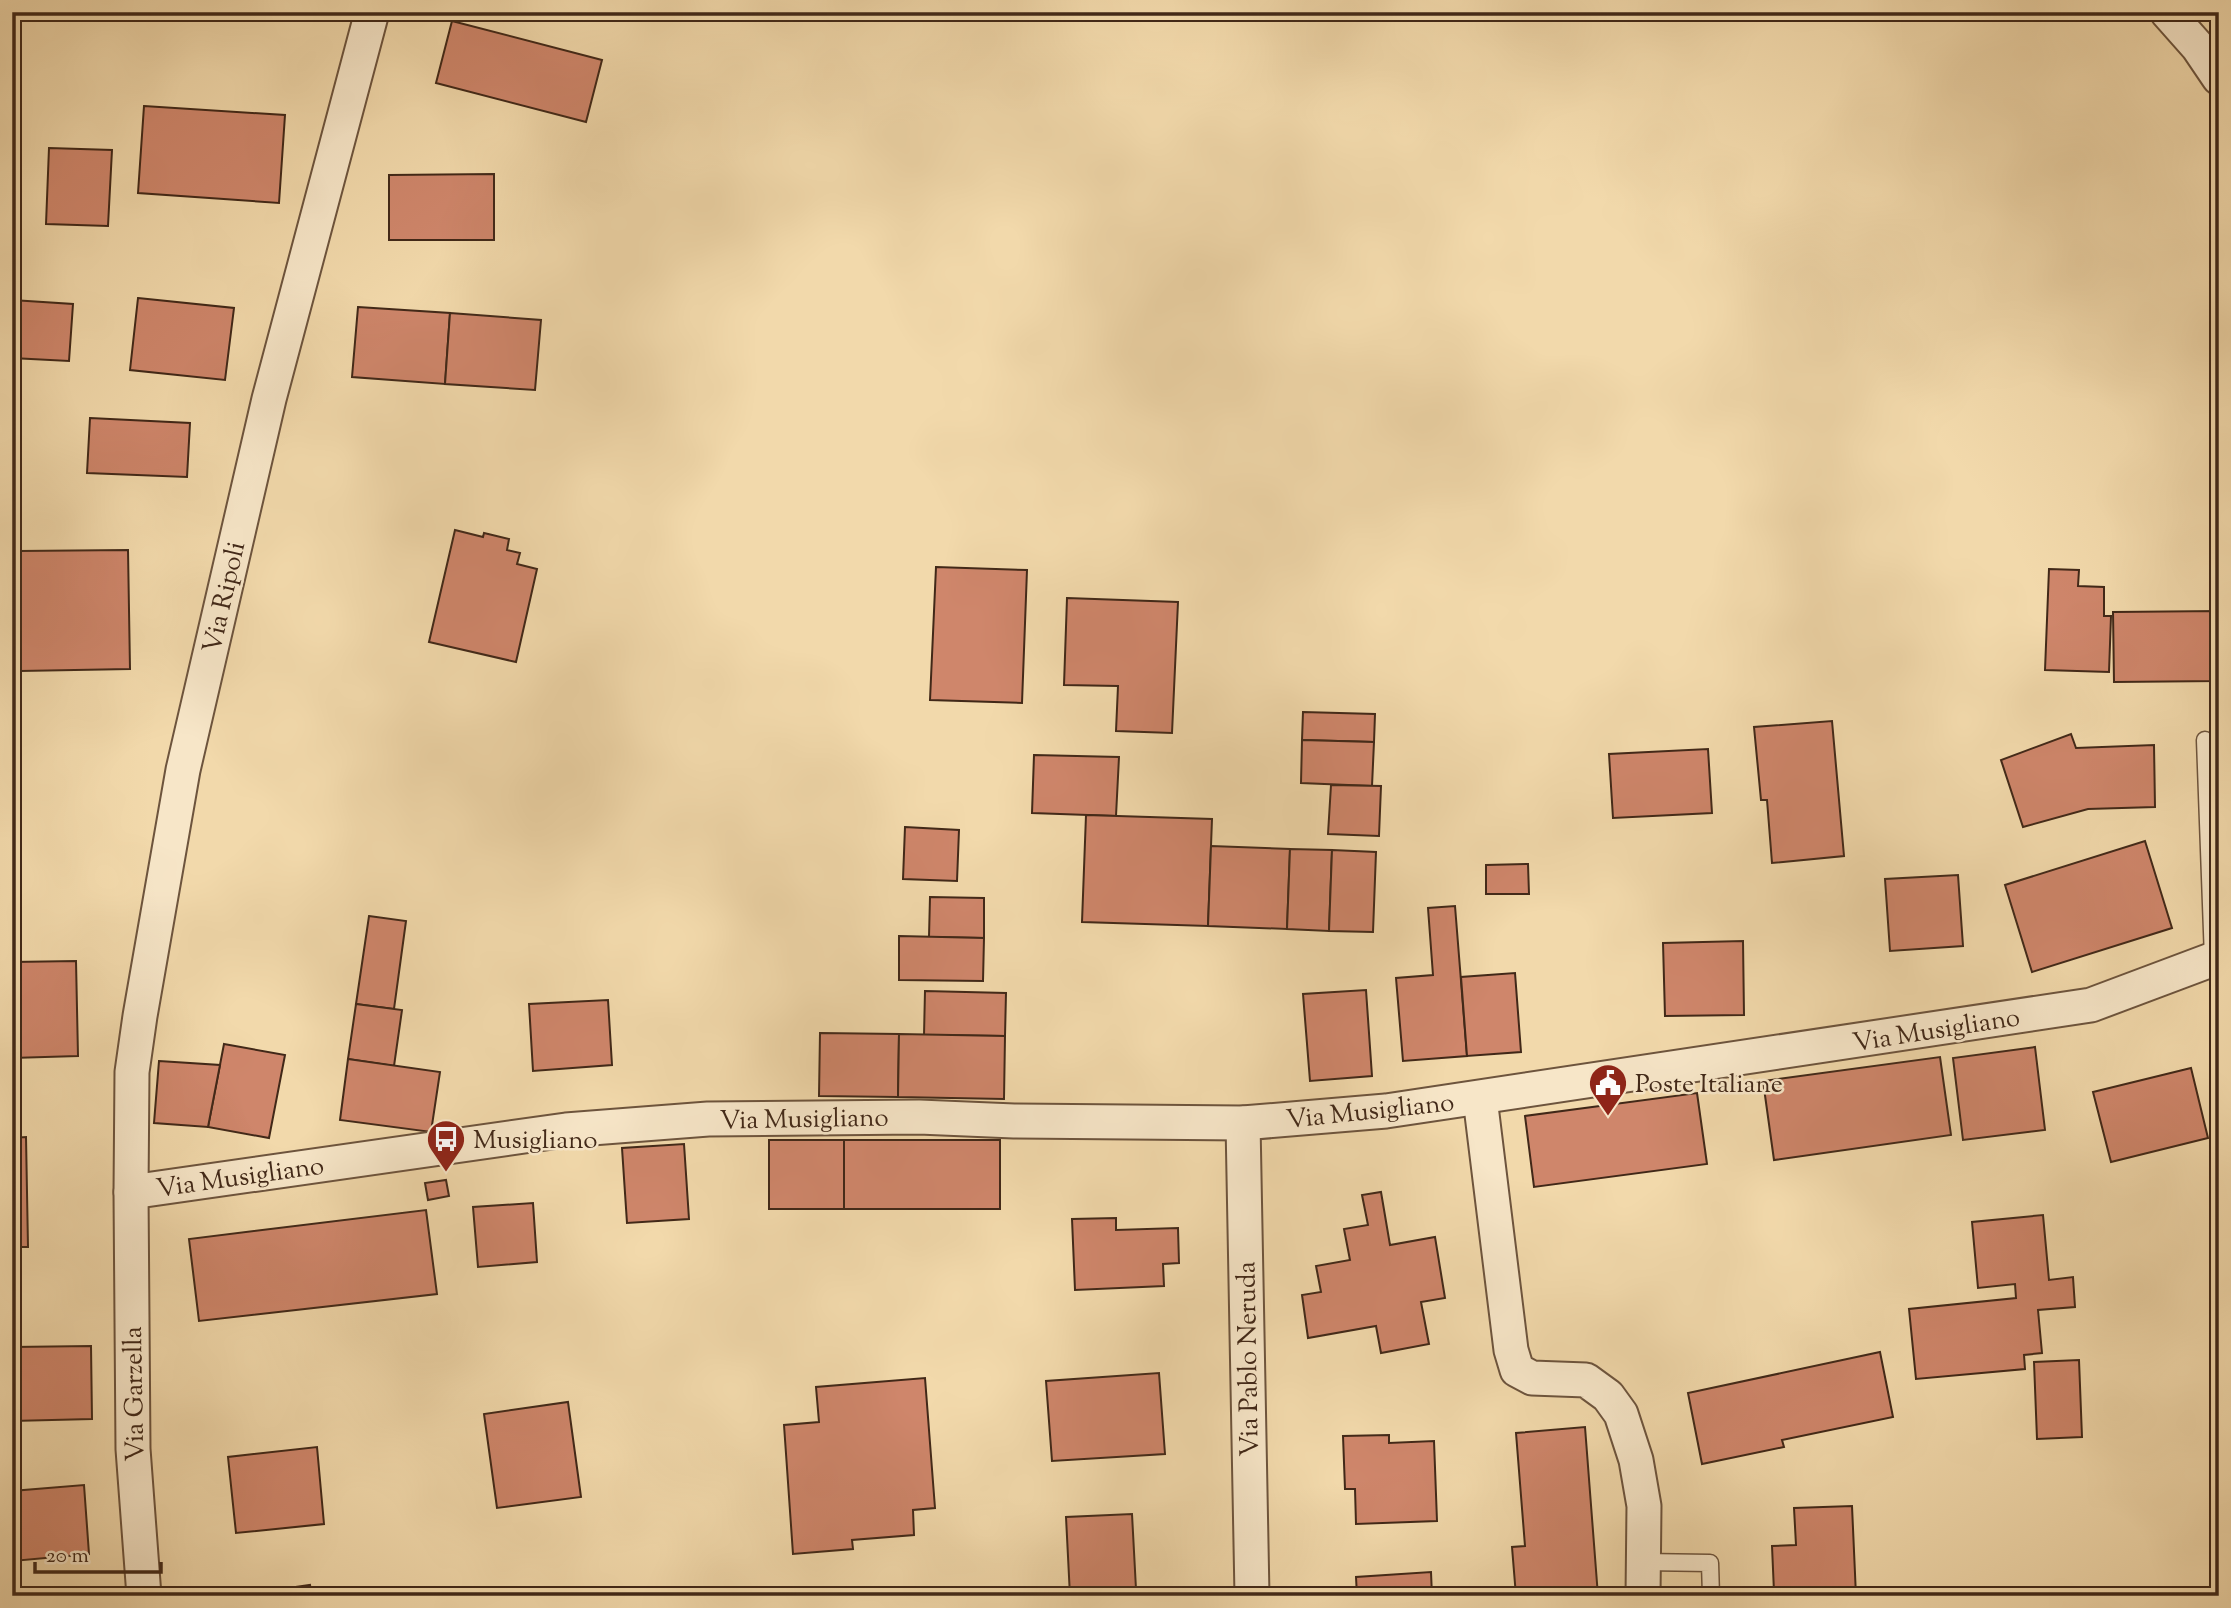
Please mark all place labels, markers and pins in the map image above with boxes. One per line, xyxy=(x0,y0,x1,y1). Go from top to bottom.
public building icon: Poste Italiane xyxy=(1587,1062,1629,1117)
place label: Poste Italiane xyxy=(1635,1067,1783,1104)
bus stop icon: Musigliano xyxy=(425,1118,467,1173)
place label: Musigliano xyxy=(473,1123,598,1160)

